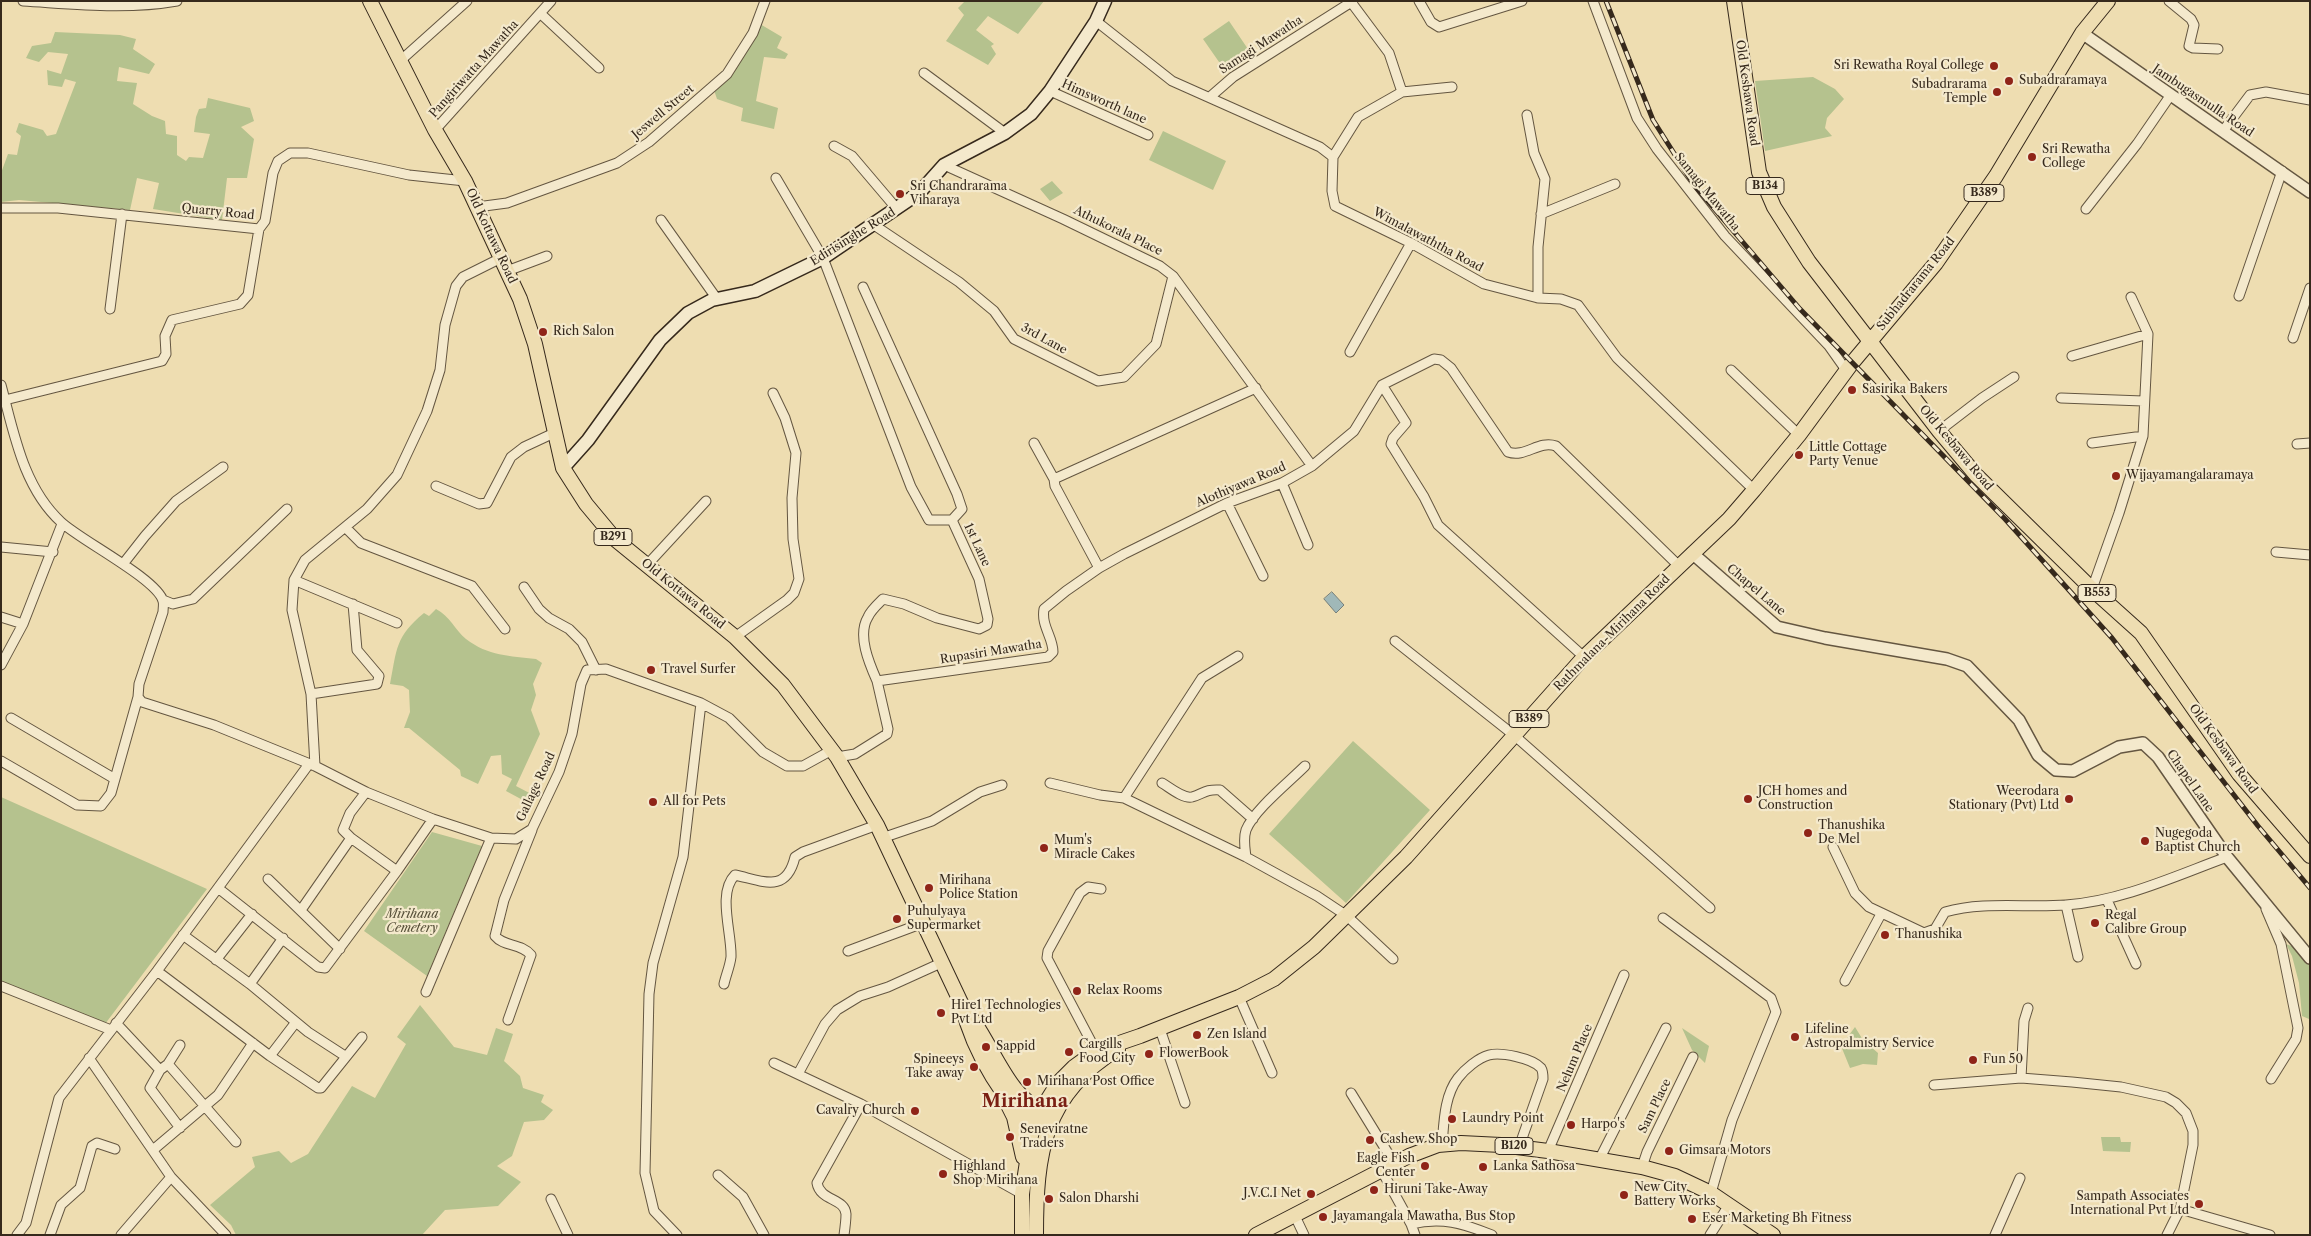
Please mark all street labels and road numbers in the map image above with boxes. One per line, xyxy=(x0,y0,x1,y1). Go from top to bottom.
street label: Samagi Mawatha xyxy=(1217,13,1305,77)
street label: Pangiriwatta Mawatha xyxy=(426,17,522,121)
street label: Old Kesbawa Road xyxy=(1732,39,1762,147)
street label: Jambugasmulla Road xyxy=(2150,62,2256,140)
street label: Himsworth lane xyxy=(1059,77,1149,127)
street label: Jeswell Street xyxy=(629,82,697,142)
street label: Samagi Mawatha xyxy=(1671,150,1743,234)
road number: B134 xyxy=(1746,178,1784,195)
road number: B389 xyxy=(1964,184,2004,202)
street label: Old Kottawa Road xyxy=(463,186,519,286)
street label: Quarry Road xyxy=(181,201,255,223)
street label: Athukorala Place xyxy=(1071,203,1165,259)
street label: Edirisinghe Road xyxy=(808,205,898,269)
street label: Wimalawaththa Road xyxy=(1371,205,1485,275)
street label: Subhadrarama Road xyxy=(1874,234,1958,334)
street label: 3rd Lane xyxy=(1018,320,1070,358)
street label: Old Kesbawa Road xyxy=(1916,402,1996,494)
street label: Alothiyawa Road xyxy=(1194,460,1288,510)
street label: 1st Lane xyxy=(961,521,993,569)
road number: B291 xyxy=(594,528,632,546)
street label: Old Kottawa Road xyxy=(638,556,728,632)
street label: Chapel Lane xyxy=(1724,561,1788,619)
street label: Rathmalana-Mirihana Road xyxy=(1551,572,1673,694)
road number: B553 xyxy=(2078,584,2116,602)
street label: Rupasiri Mawatha xyxy=(939,637,1043,667)
street label: Old Kesbawa Road xyxy=(2186,702,2260,796)
road number: B389 xyxy=(1509,711,1549,728)
street label: Chapel Lane xyxy=(2163,747,2217,815)
street label: Gallage Road xyxy=(514,750,558,824)
street label: Nelum Place xyxy=(1554,1022,1596,1094)
street label: Sam Place xyxy=(1636,1076,1674,1136)
road number: B120 xyxy=(1495,1138,1533,1154)

